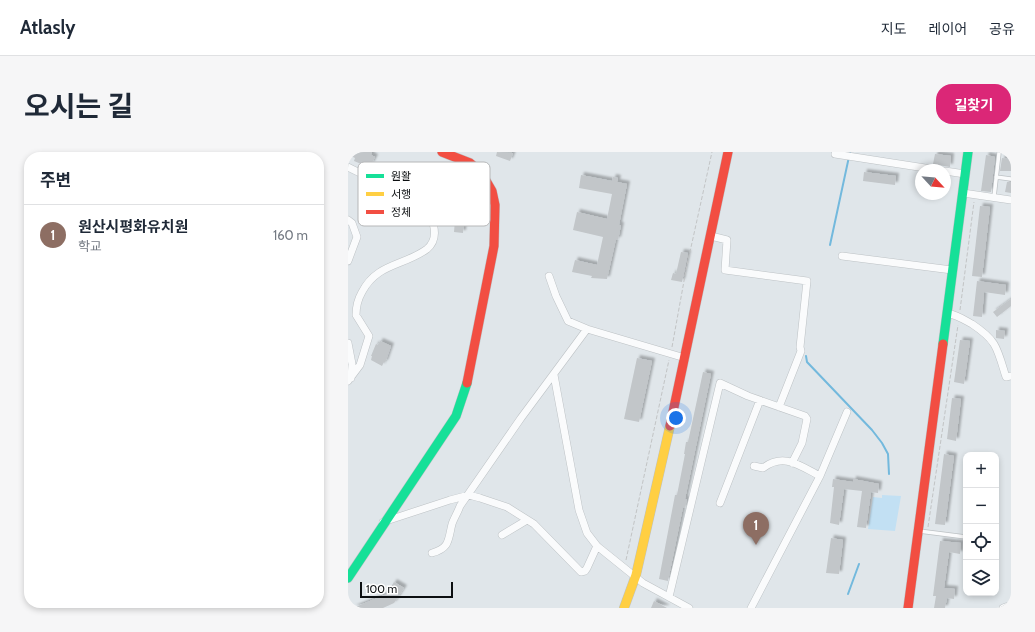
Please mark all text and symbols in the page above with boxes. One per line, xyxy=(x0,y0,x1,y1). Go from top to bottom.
text: Atlasly xyxy=(20,16,76,39)
text: 지도 xyxy=(881,20,907,38)
text: 레이어 xyxy=(929,20,967,38)
text: 공유 xyxy=(989,20,1015,38)
button: 길찾기 xyxy=(936,84,1011,124)
text: 오시는 길 xyxy=(24,89,133,123)
legend xyxy=(358,162,490,226)
north arrow xyxy=(915,164,951,200)
text: 원활 xyxy=(391,169,411,183)
text: 주변 xyxy=(40,170,71,190)
text: 서행 xyxy=(391,187,411,201)
text: 정체 xyxy=(391,205,411,219)
text: 원산시평화유치원 xyxy=(78,218,188,236)
text: 1 xyxy=(51,227,55,243)
text: 160 m xyxy=(273,227,308,243)
text: 학교 xyxy=(78,238,102,254)
your location xyxy=(666,408,686,428)
map controls xyxy=(963,452,999,596)
button: + xyxy=(963,452,999,488)
button: − xyxy=(963,488,999,524)
pin: 1 xyxy=(743,512,769,545)
button: locate xyxy=(963,524,999,560)
button: layers xyxy=(963,560,999,596)
scale bar xyxy=(360,580,453,599)
text: 100 m xyxy=(366,582,397,596)

